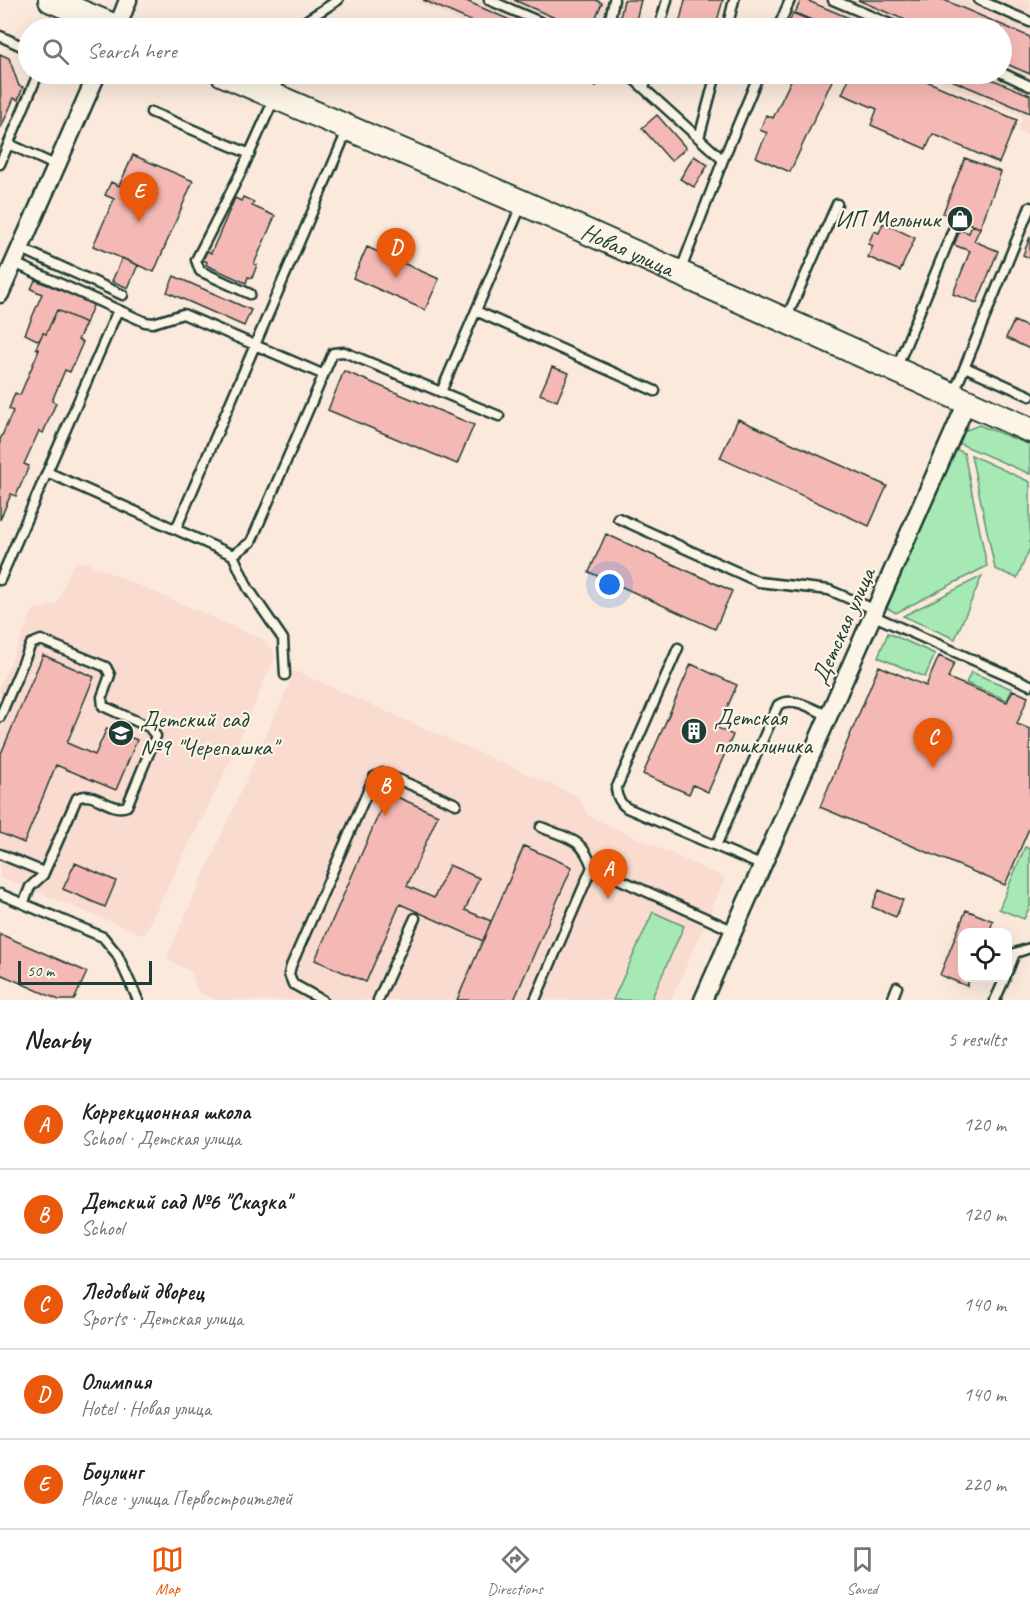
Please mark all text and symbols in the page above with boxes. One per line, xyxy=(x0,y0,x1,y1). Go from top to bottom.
search box xyxy=(18,18,1012,84)
icon: search xyxy=(39,35,72,68)
text: Search here xyxy=(87,37,177,65)
pin: E xyxy=(120,172,158,222)
place label: ИП Мельник xyxy=(835,204,942,234)
shop icon: ИП Мельник xyxy=(945,204,975,234)
street label: Новая улица xyxy=(577,216,680,284)
pin: D xyxy=(376,228,416,278)
street label: Детская улица xyxy=(804,561,883,689)
your location xyxy=(595,570,624,599)
place label: Детская поликлиника xyxy=(714,702,813,760)
place label: Детский сад №9 "Черепашка" xyxy=(140,704,283,762)
building icon: Детская поликлиника xyxy=(679,716,709,746)
school or university icon: Детский сад №9 "Черепашка" xyxy=(106,718,136,748)
pin: C xyxy=(914,718,952,768)
pin: B xyxy=(366,766,404,816)
pin: A xyxy=(588,850,628,899)
map controls xyxy=(958,928,1012,982)
button: locate xyxy=(958,928,1012,982)
scale bar xyxy=(18,958,152,986)
text: 50 m xyxy=(27,961,54,981)
text: Nearby xyxy=(24,1023,89,1056)
text: 5 results xyxy=(947,1027,1006,1052)
text: Коррекционная школа xyxy=(81,1098,250,1126)
text: A xyxy=(38,1112,49,1137)
text: 120 m xyxy=(963,1112,1006,1137)
text: School · Детская улица xyxy=(81,1126,241,1151)
text: Детский сад №6 "Сказка" xyxy=(81,1188,291,1216)
text: B xyxy=(38,1202,49,1227)
text: 120 m xyxy=(963,1202,1006,1227)
text: School xyxy=(81,1216,124,1241)
text: Ледовый дворец xyxy=(81,1278,204,1306)
text: C xyxy=(39,1292,48,1317)
text: 140 m xyxy=(963,1292,1006,1317)
text: Sports · Детская улица xyxy=(81,1306,243,1331)
text: Олимпия xyxy=(81,1368,151,1396)
text: D xyxy=(38,1382,49,1407)
text: 140 m xyxy=(963,1382,1006,1407)
text: Hotel · Новая улица xyxy=(81,1396,211,1421)
text: Боулинг xyxy=(81,1458,143,1486)
text: E xyxy=(38,1472,49,1497)
text: 220 m xyxy=(963,1472,1006,1497)
text: Place · улица Первостроителей xyxy=(81,1486,292,1511)
tab: Map xyxy=(151,1543,184,1599)
tab: Directions xyxy=(487,1543,543,1599)
tab: Saved xyxy=(846,1543,879,1599)

